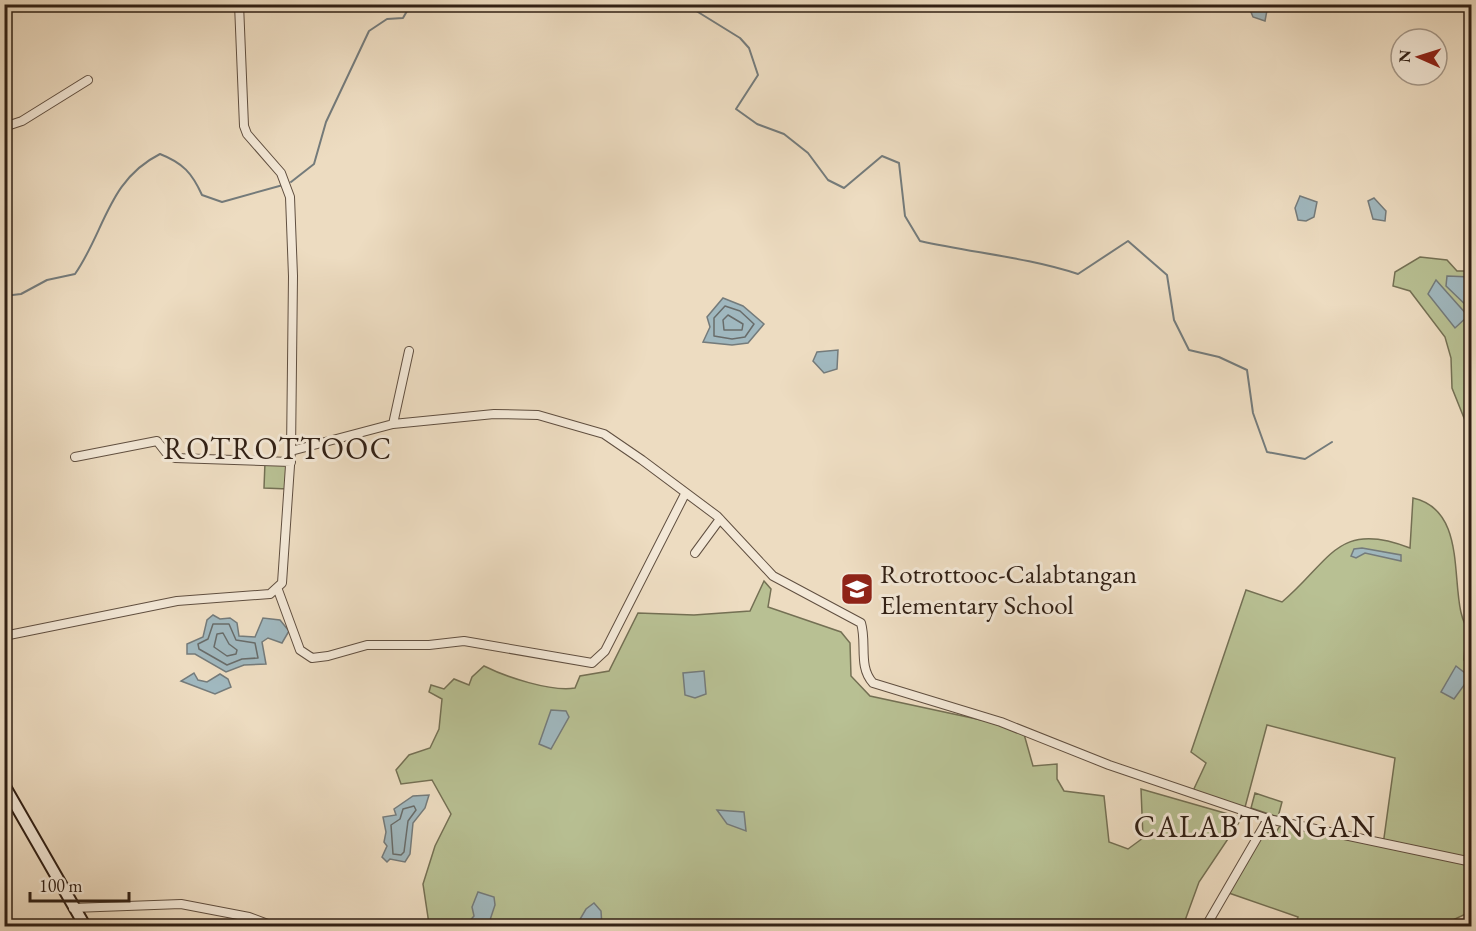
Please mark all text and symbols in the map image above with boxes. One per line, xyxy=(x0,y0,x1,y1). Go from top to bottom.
north arrow xyxy=(1389,27,1449,87)
text: N xyxy=(1394,49,1415,63)
district label: ROTROTTOOC xyxy=(163,429,393,468)
place label: Rotrottooc-Calabtangan Elementary School xyxy=(880,556,1137,622)
school or university icon: Rotrottooc-Calabtangan Elementary School xyxy=(839,571,875,607)
district label: CALABTANGAN xyxy=(1134,807,1376,846)
scale bar xyxy=(30,865,129,903)
text: 100 m xyxy=(39,874,83,897)

